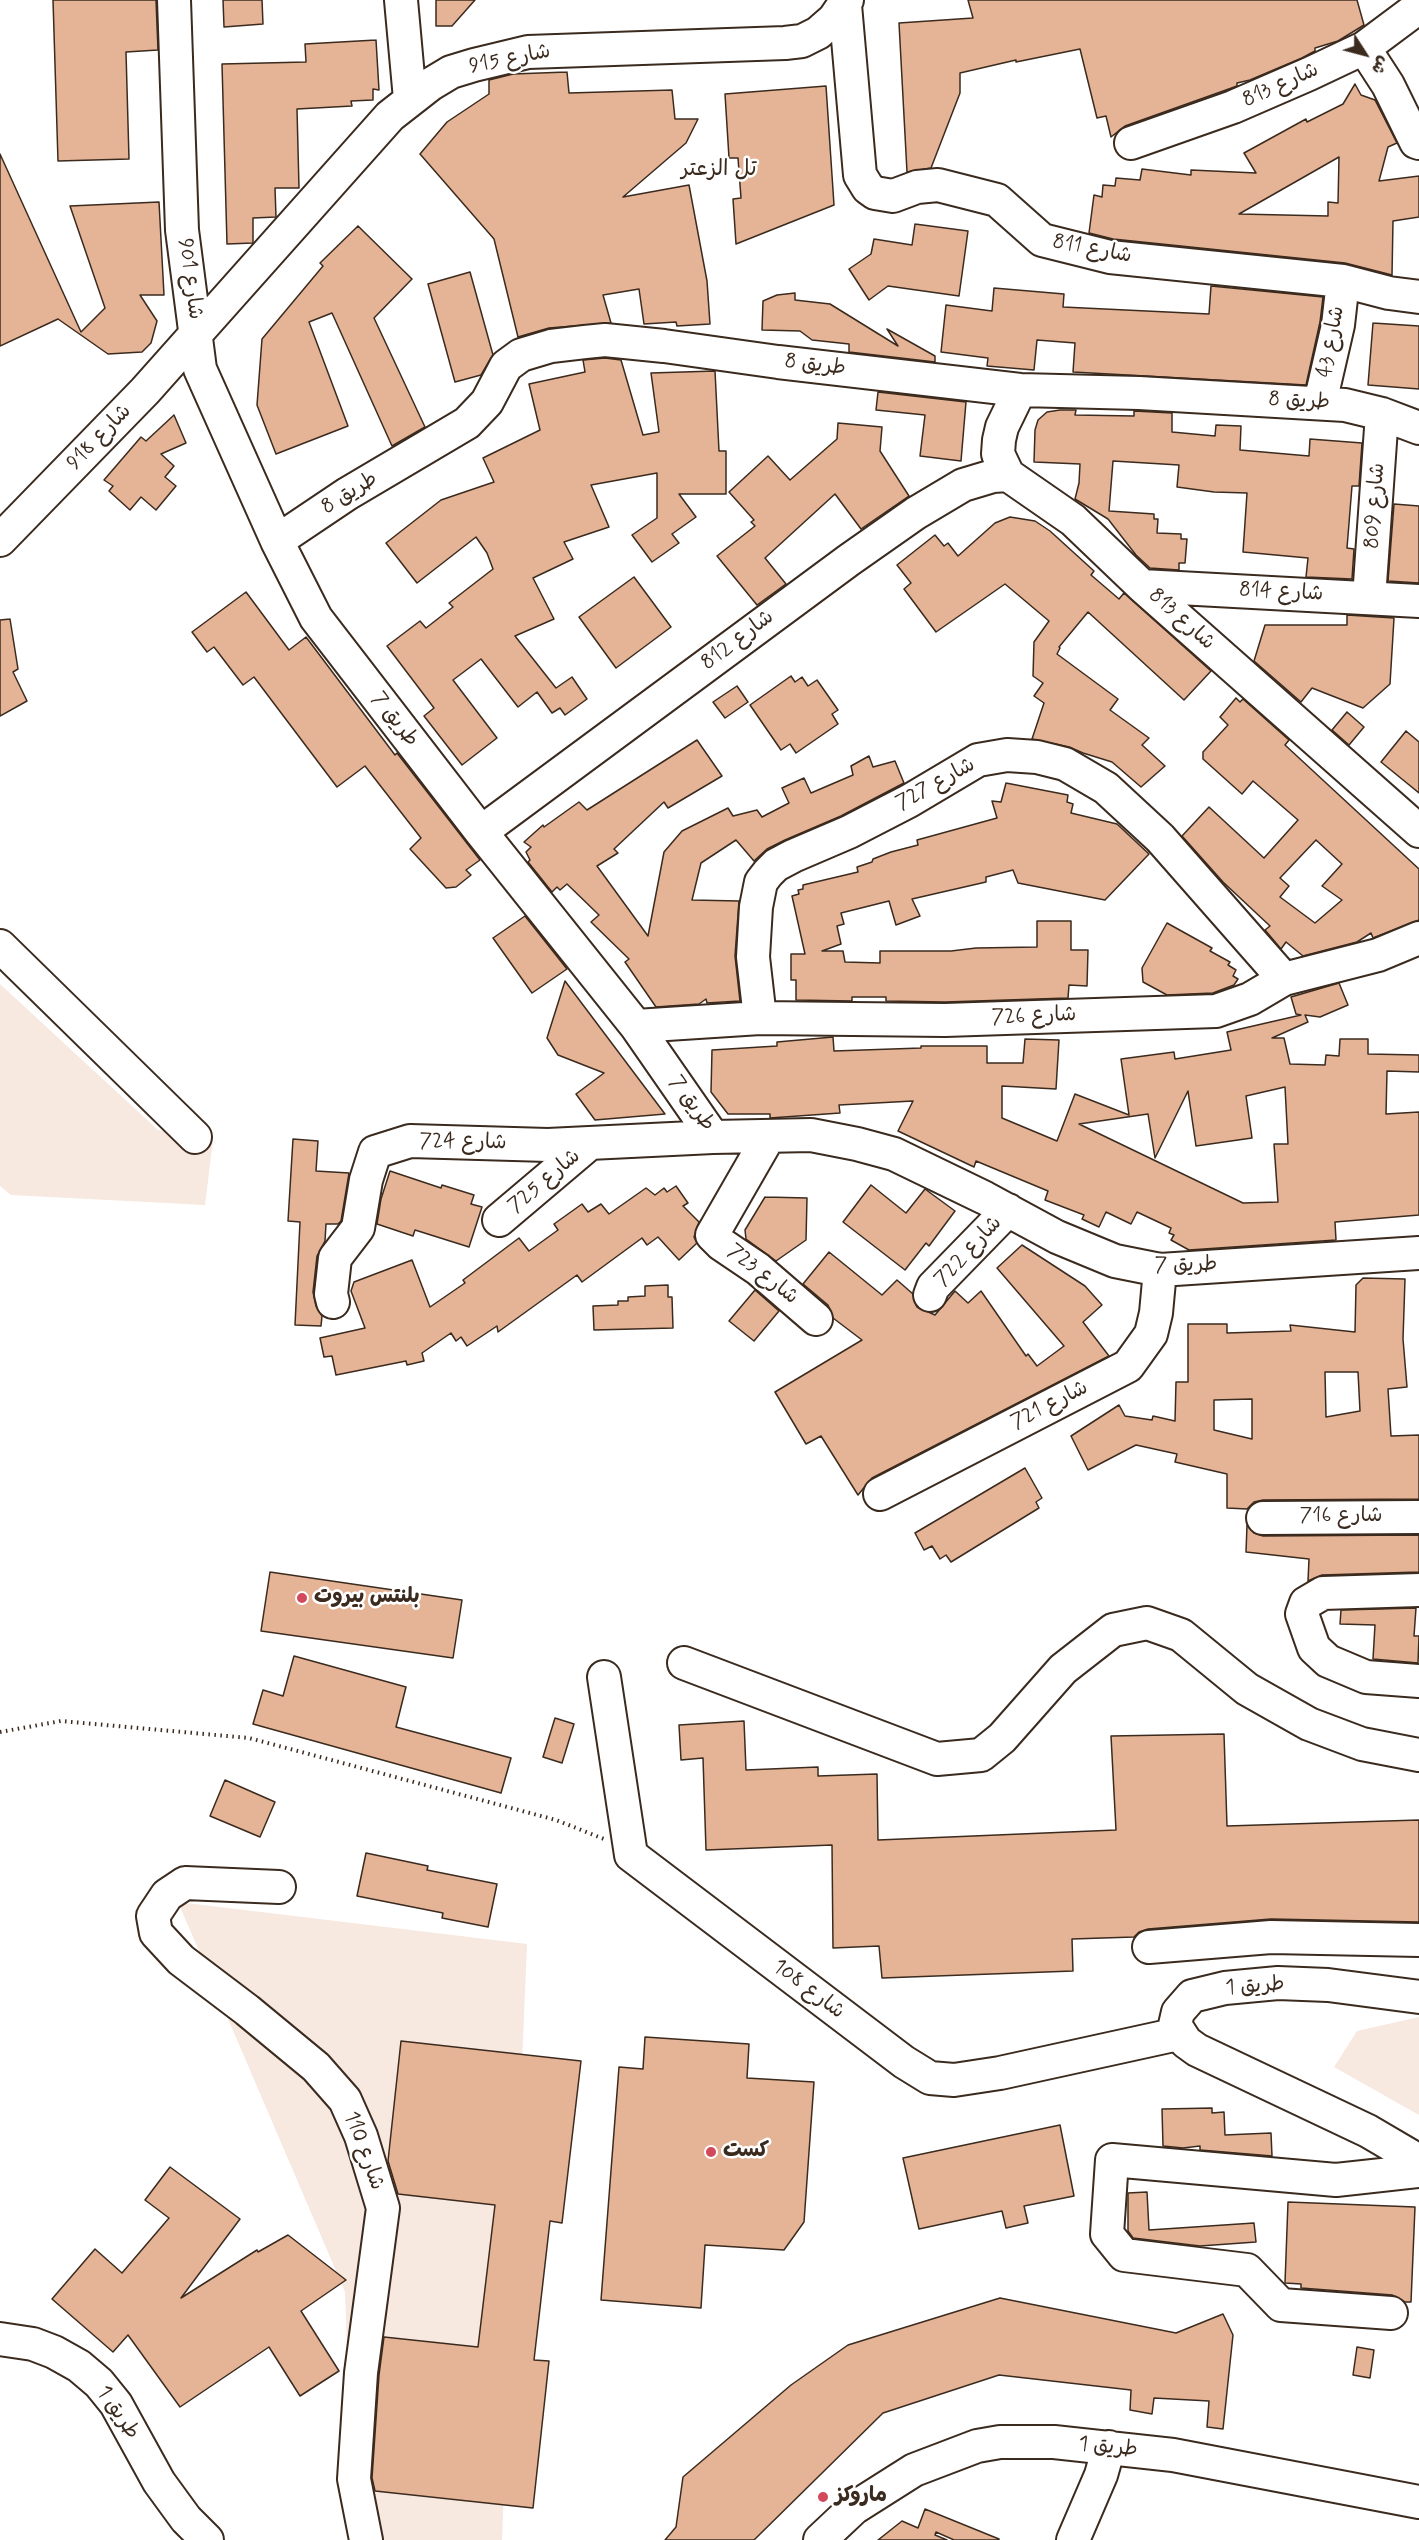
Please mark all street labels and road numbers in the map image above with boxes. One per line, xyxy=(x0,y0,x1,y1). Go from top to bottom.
street label: شارع 915 xyxy=(467,40,553,80)
street label: شارع 813 xyxy=(1239,58,1323,114)
street label: شارع 811 xyxy=(1050,230,1134,270)
street label: شارع 901 xyxy=(171,237,207,321)
street label: شارع 43 xyxy=(1313,304,1351,380)
street label: طريق 8 xyxy=(783,350,847,382)
street label: طريق 8 xyxy=(1268,388,1330,416)
street label: شارع 918 xyxy=(63,400,137,476)
street label: شارع 809 xyxy=(1360,462,1392,550)
street label: طريق 8 xyxy=(317,467,383,521)
street label: شارع 814 xyxy=(1238,578,1324,608)
street label: شارع 813 xyxy=(1143,584,1219,656)
street label: شارع 812 xyxy=(697,606,779,676)
street label: 7 طريق xyxy=(365,688,423,752)
street label: شارع 727 xyxy=(892,753,980,817)
street label: شارع 726 xyxy=(991,1003,1077,1031)
street label: 7 طريق xyxy=(662,1071,720,1137)
street label: شارع 724 xyxy=(419,1130,507,1156)
street label: شارع 725 xyxy=(504,1145,586,1219)
street label: شارع 722 xyxy=(930,1211,1008,1293)
street label: شارع 723 xyxy=(721,1239,803,1311)
street label: 7 طريق xyxy=(1155,1253,1217,1279)
street label: شارع 721 xyxy=(1007,1376,1093,1436)
street label: شارع 716 xyxy=(1300,1504,1382,1530)
street label: شارع 108 xyxy=(767,1955,849,2025)
street label: طريق 1 xyxy=(1225,1972,1285,2002)
street label: شارع 110 xyxy=(337,2108,389,2194)
street label: طريق 1 xyxy=(90,2381,144,2445)
street label: طريق 1 xyxy=(1077,2432,1139,2464)

